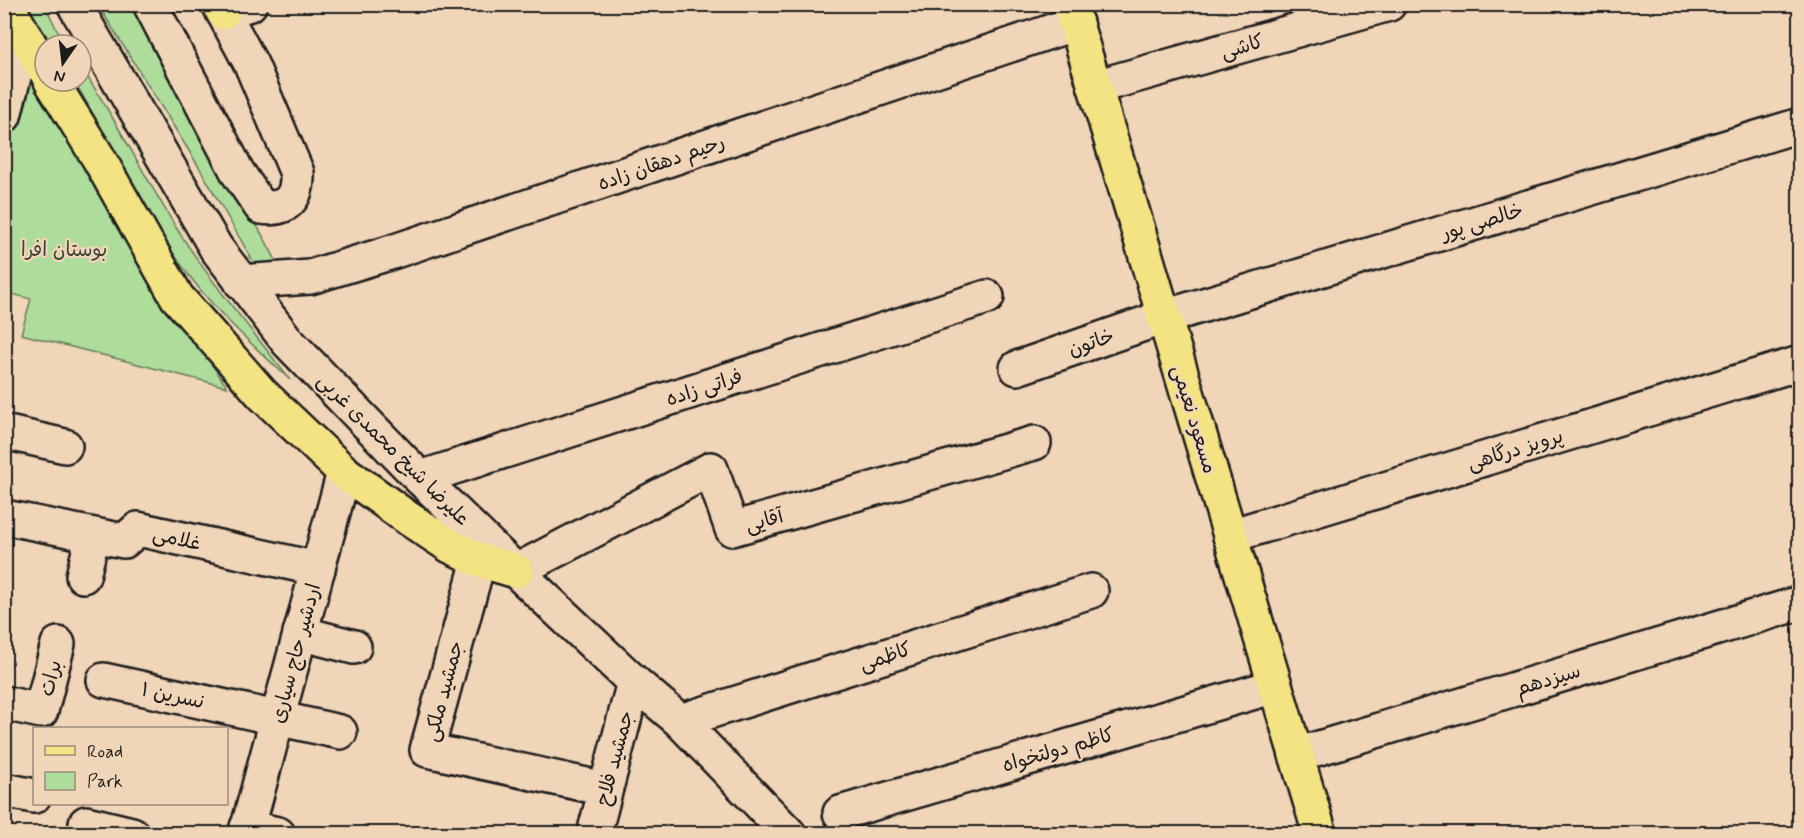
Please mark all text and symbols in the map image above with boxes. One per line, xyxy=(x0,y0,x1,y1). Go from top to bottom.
street label: کاشی xyxy=(1218,28,1267,66)
north arrow xyxy=(33,33,93,93)
text: N xyxy=(52,65,67,88)
street label: رحیم دهقان زاده xyxy=(594,129,729,199)
street label: خالصی پور xyxy=(1436,197,1527,248)
park label: بوستان افرا xyxy=(21,237,107,264)
street label: خاتون xyxy=(1065,323,1118,364)
street label: مسعود نعیمی xyxy=(1164,362,1223,477)
street label: فراتی زاده xyxy=(663,363,746,413)
street label: علیرضا شیخ محمدی غربی xyxy=(311,368,475,532)
street label: پرویز درگاهی xyxy=(1464,423,1567,478)
street label: آقایی xyxy=(742,503,788,540)
street label: غلامی xyxy=(150,521,203,558)
street label: اردشیر حاج سیاری xyxy=(265,581,328,726)
street label: کاظمی xyxy=(856,636,915,678)
street label: جمشید ملکی xyxy=(418,638,471,745)
street label: برات xyxy=(34,657,69,700)
street label: سیزدهم xyxy=(1513,658,1584,704)
street label: نسرین ۱ xyxy=(139,677,207,716)
street label: جمشید فلاح xyxy=(590,708,641,809)
street label: کاظم دولتخواه xyxy=(999,722,1118,779)
legend xyxy=(33,727,228,805)
text: Road xyxy=(87,740,123,764)
text: Park xyxy=(87,770,123,794)

